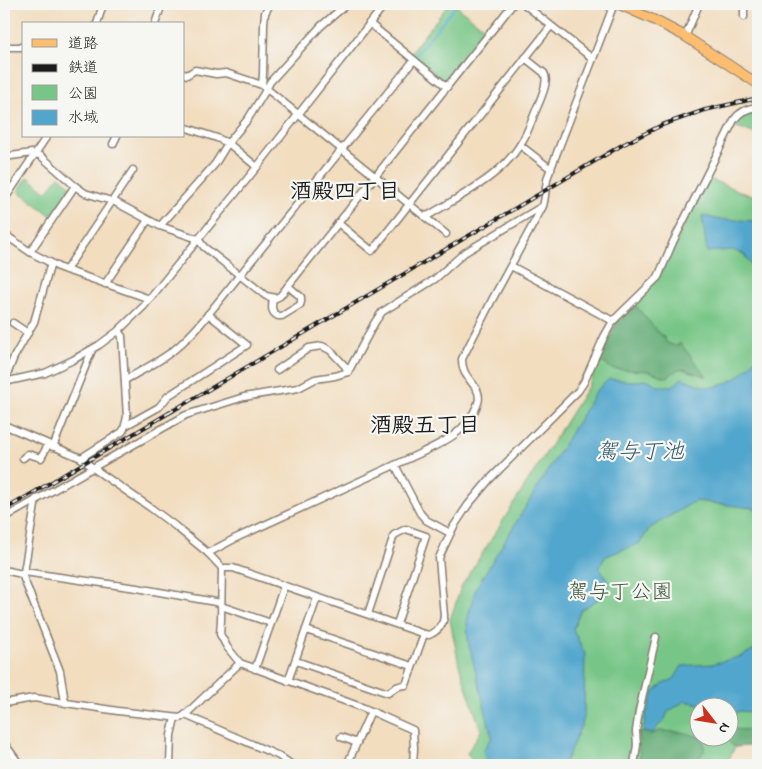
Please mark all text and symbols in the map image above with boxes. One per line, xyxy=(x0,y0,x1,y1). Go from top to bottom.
legend xyxy=(22,22,185,138)
text: 道路 xyxy=(68,33,98,55)
text: 鉄道 xyxy=(68,57,98,79)
text: 公園 xyxy=(68,83,98,105)
text: 水域 xyxy=(68,107,98,129)
district label: 酒殿四丁目 xyxy=(290,177,400,209)
district label: 酒殿五丁目 xyxy=(370,411,480,443)
water label: 駕与丁池 xyxy=(596,437,685,469)
park label: 駕与丁公園 xyxy=(568,578,673,608)
north arrow xyxy=(690,696,740,746)
text: N xyxy=(712,718,735,737)

